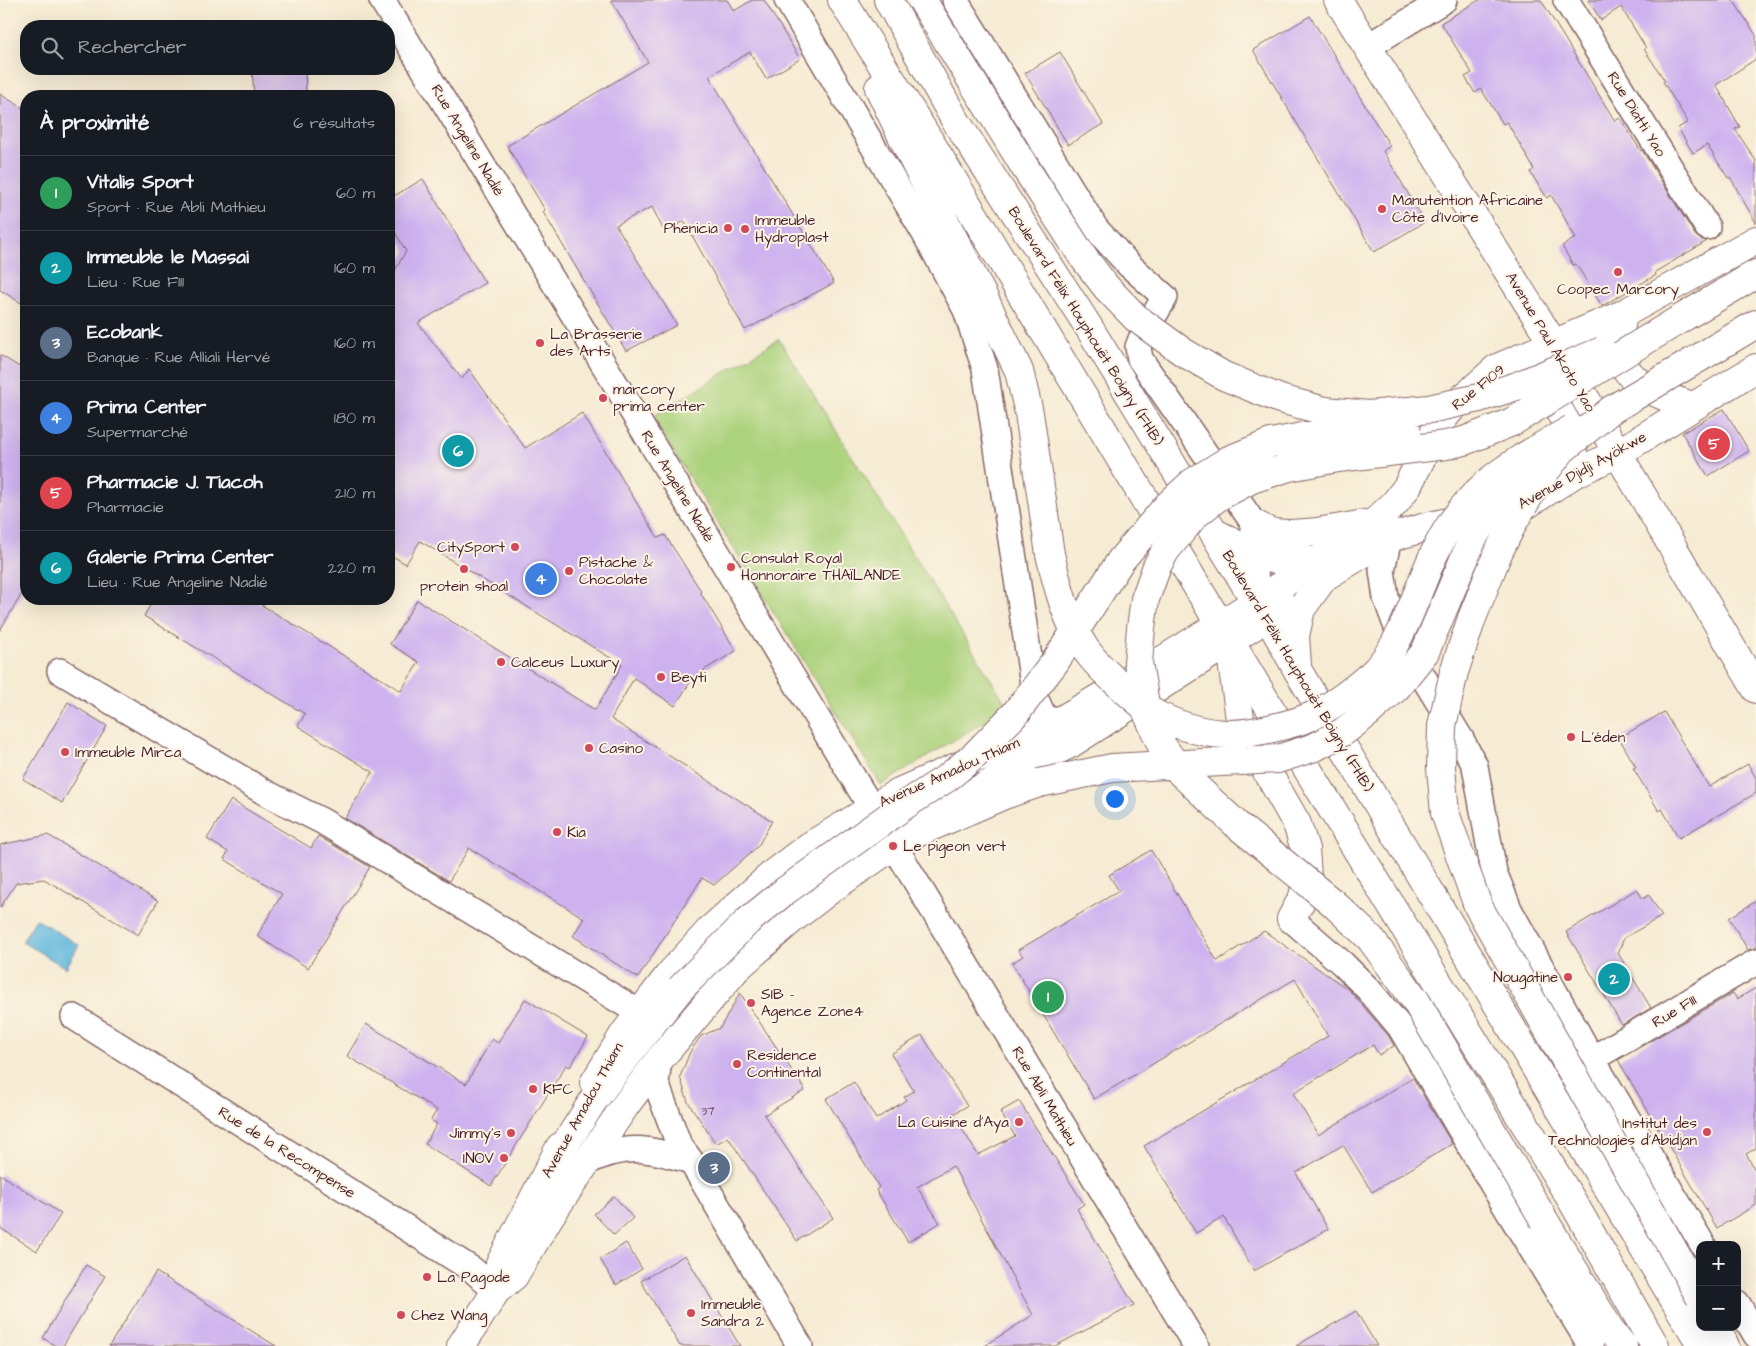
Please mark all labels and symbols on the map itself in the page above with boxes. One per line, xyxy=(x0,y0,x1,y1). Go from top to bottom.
street label: Rue Diatti Yao xyxy=(1602,68,1671,161)
street label: Rue Angeline Nadié xyxy=(425,81,509,201)
place label: Manutention Africaine Côte d’Ivoire xyxy=(1392,190,1543,228)
street label: Boulevard Félix Houphouët Boigny (FHB) xyxy=(1002,203,1168,451)
marker: Manutention Africaine Côte d’Ivoire xyxy=(1376,203,1388,215)
place label: Immeuble Hydroplast xyxy=(755,210,829,249)
place label: Phenicia xyxy=(664,218,718,239)
marker: Phenicia xyxy=(722,222,734,234)
marker: Immeuble Hydroplast xyxy=(739,223,751,235)
marker: Coopec Marcory xyxy=(1612,266,1624,278)
street label: Avenue Paul Akoto Yao xyxy=(1500,268,1601,417)
place label: Coopec Marcory xyxy=(1557,279,1679,301)
place label: La Brasserie des Arts xyxy=(550,324,642,362)
marker: La Brasserie des Arts xyxy=(534,337,546,349)
street label: Rue F109 xyxy=(1447,359,1509,415)
place label: marcory prima center xyxy=(613,379,705,417)
marker: marcory prima center xyxy=(597,392,609,404)
pin: 5 xyxy=(1698,425,1730,463)
street label: Avenue Djidji Ayökwe xyxy=(1514,426,1651,515)
street label: Rue Angeline Nadié xyxy=(635,427,719,547)
pin: 6 xyxy=(442,432,474,470)
place label: CitySport xyxy=(437,537,505,559)
marker: CitySport xyxy=(509,541,521,553)
street label: Boulevard Félix Houphouët Boigny (FHB) xyxy=(1216,546,1378,797)
place label: Consulat Royal Honnoraire THAÏLANDE xyxy=(741,548,901,586)
place label: Pistache & Chocolate xyxy=(579,552,653,590)
pin: 4 xyxy=(525,560,557,598)
marker: Consulat Royal Honnoraire THAÏLANDE xyxy=(725,561,737,573)
marker: protein shoal xyxy=(458,563,470,575)
marker: Pistache & Chocolate xyxy=(563,565,575,577)
place label: protein shoal xyxy=(420,576,508,597)
place label: Calceus Luxury xyxy=(511,652,620,674)
marker: Calceus Luxury xyxy=(495,656,507,668)
place label: Beyti xyxy=(671,667,707,689)
marker: Beyti xyxy=(655,671,667,683)
place label: L'éden xyxy=(1581,727,1626,748)
marker: L'éden xyxy=(1565,731,1577,743)
street label: Avenue Amadou Thiam xyxy=(876,732,1023,813)
place label: Casino xyxy=(599,738,644,759)
place label: Immeuble Mirca xyxy=(75,742,182,763)
marker: Casino xyxy=(583,742,595,754)
marker: Immeuble Mirca xyxy=(59,746,71,758)
your location xyxy=(1102,786,1128,812)
place label: Kia xyxy=(567,822,586,843)
marker: Kia xyxy=(551,826,563,838)
place label: Le pigeon vert xyxy=(903,836,1006,858)
marker: Le pigeon vert xyxy=(887,840,899,852)
pin: 2 xyxy=(1598,960,1630,998)
place label: Nougatine xyxy=(1493,967,1558,989)
marker: Nougatine xyxy=(1562,971,1574,983)
pin: 1 xyxy=(1032,978,1064,1016)
place label: SIB - Agence Zone4 xyxy=(761,984,864,1023)
street label: Rue F111 xyxy=(1648,990,1701,1033)
marker: SIB - Agence Zone4 xyxy=(745,997,757,1009)
street label: Avenue Amadou Thiam xyxy=(536,1039,629,1182)
street label: Rue Abli Mathieu xyxy=(1007,1043,1083,1150)
place label: Residence Continental xyxy=(747,1045,821,1083)
marker: Residence Continental xyxy=(731,1058,743,1070)
place label: KFC xyxy=(543,1079,573,1100)
marker: KFC xyxy=(527,1083,539,1095)
street label: Rue de la Recompense xyxy=(214,1102,359,1203)
house number: 37 xyxy=(701,1103,715,1120)
place label: La Cuisine d’Aya xyxy=(897,1112,1009,1134)
place label: Institut des Technologies d'Abidjan xyxy=(1548,1113,1697,1152)
marker: La Cuisine d’Aya xyxy=(1013,1116,1025,1128)
place label: Jimmy's xyxy=(449,1123,501,1145)
marker: Institut des Technologies d'Abidjan xyxy=(1701,1126,1713,1138)
marker: Jimmy's xyxy=(505,1127,517,1139)
place label: INOV xyxy=(463,1148,495,1169)
pin: 3 xyxy=(698,1149,730,1187)
marker: INOV xyxy=(498,1152,510,1164)
place label: La Pagode xyxy=(437,1267,510,1289)
marker: La Pagode xyxy=(421,1271,433,1283)
place label: Immeuble Sandra 2 xyxy=(701,1294,764,1332)
place label: Chez Wang xyxy=(411,1305,488,1327)
marker: Immeuble Sandra 2 xyxy=(685,1307,697,1319)
marker: Chez Wang xyxy=(395,1309,407,1321)

